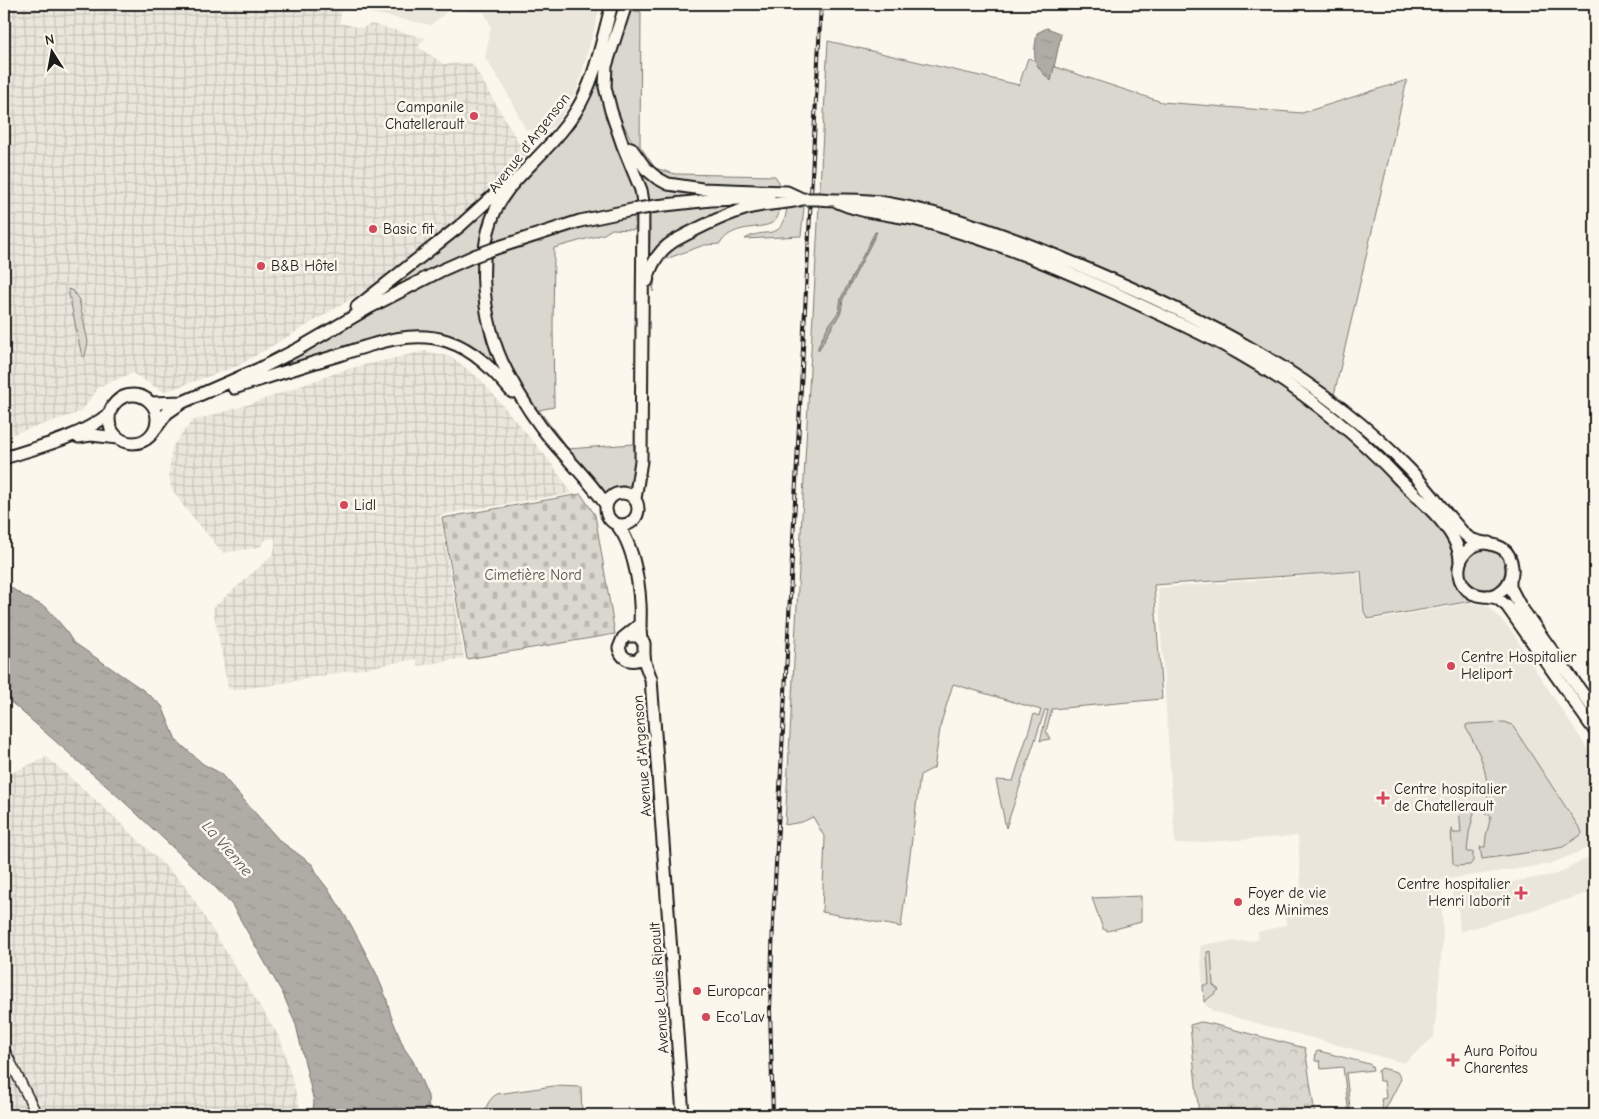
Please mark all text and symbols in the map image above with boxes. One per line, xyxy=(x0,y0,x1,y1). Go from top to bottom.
north arrow xyxy=(28,28,78,78)
text: N xyxy=(44,31,56,49)
street label: Avenue d'Argenson xyxy=(484,89,574,197)
place label: Campanile Chatellerault xyxy=(385,98,465,133)
marker: Campanile Chatellerault xyxy=(468,110,480,122)
place label: Basic fit xyxy=(383,220,435,238)
marker: Basic fit xyxy=(367,223,379,235)
place label: B&B Hôtel xyxy=(271,257,338,275)
marker: B&B Hôtel xyxy=(255,260,267,272)
place label: Lidl xyxy=(354,496,376,514)
marker: Lidl xyxy=(338,499,350,511)
park label: Cimetière Nord xyxy=(484,566,582,584)
place label: Centre Hospitalier Heliport xyxy=(1461,648,1577,683)
marker: Centre Hospitalier Heliport xyxy=(1445,660,1457,672)
street label: Avenue d'Argenson xyxy=(629,695,655,817)
place label: Centre hospitalier de Chatellerault xyxy=(1394,780,1507,815)
marker: Centre hospitalier de Chatellerault xyxy=(1376,791,1390,805)
water label: La Vienne xyxy=(198,817,256,880)
place label: Centre hospitalier Henri laborit xyxy=(1397,875,1511,910)
place label: Foyer de vie des Minimes xyxy=(1248,884,1329,919)
marker: Centre hospitalier Henri laborit xyxy=(1514,886,1528,900)
marker: Foyer de vie des Minimes xyxy=(1232,896,1244,908)
street label: Avenue Louis Ripault xyxy=(645,921,673,1054)
place label: Europcar xyxy=(707,982,766,1000)
marker: Europcar xyxy=(691,985,703,997)
place label: Eco'Lav xyxy=(716,1008,765,1026)
marker: Eco'Lav xyxy=(700,1011,712,1023)
place label: Aura Poitou Charentes xyxy=(1464,1042,1537,1077)
marker: Aura Poitou Charentes xyxy=(1446,1053,1460,1067)

